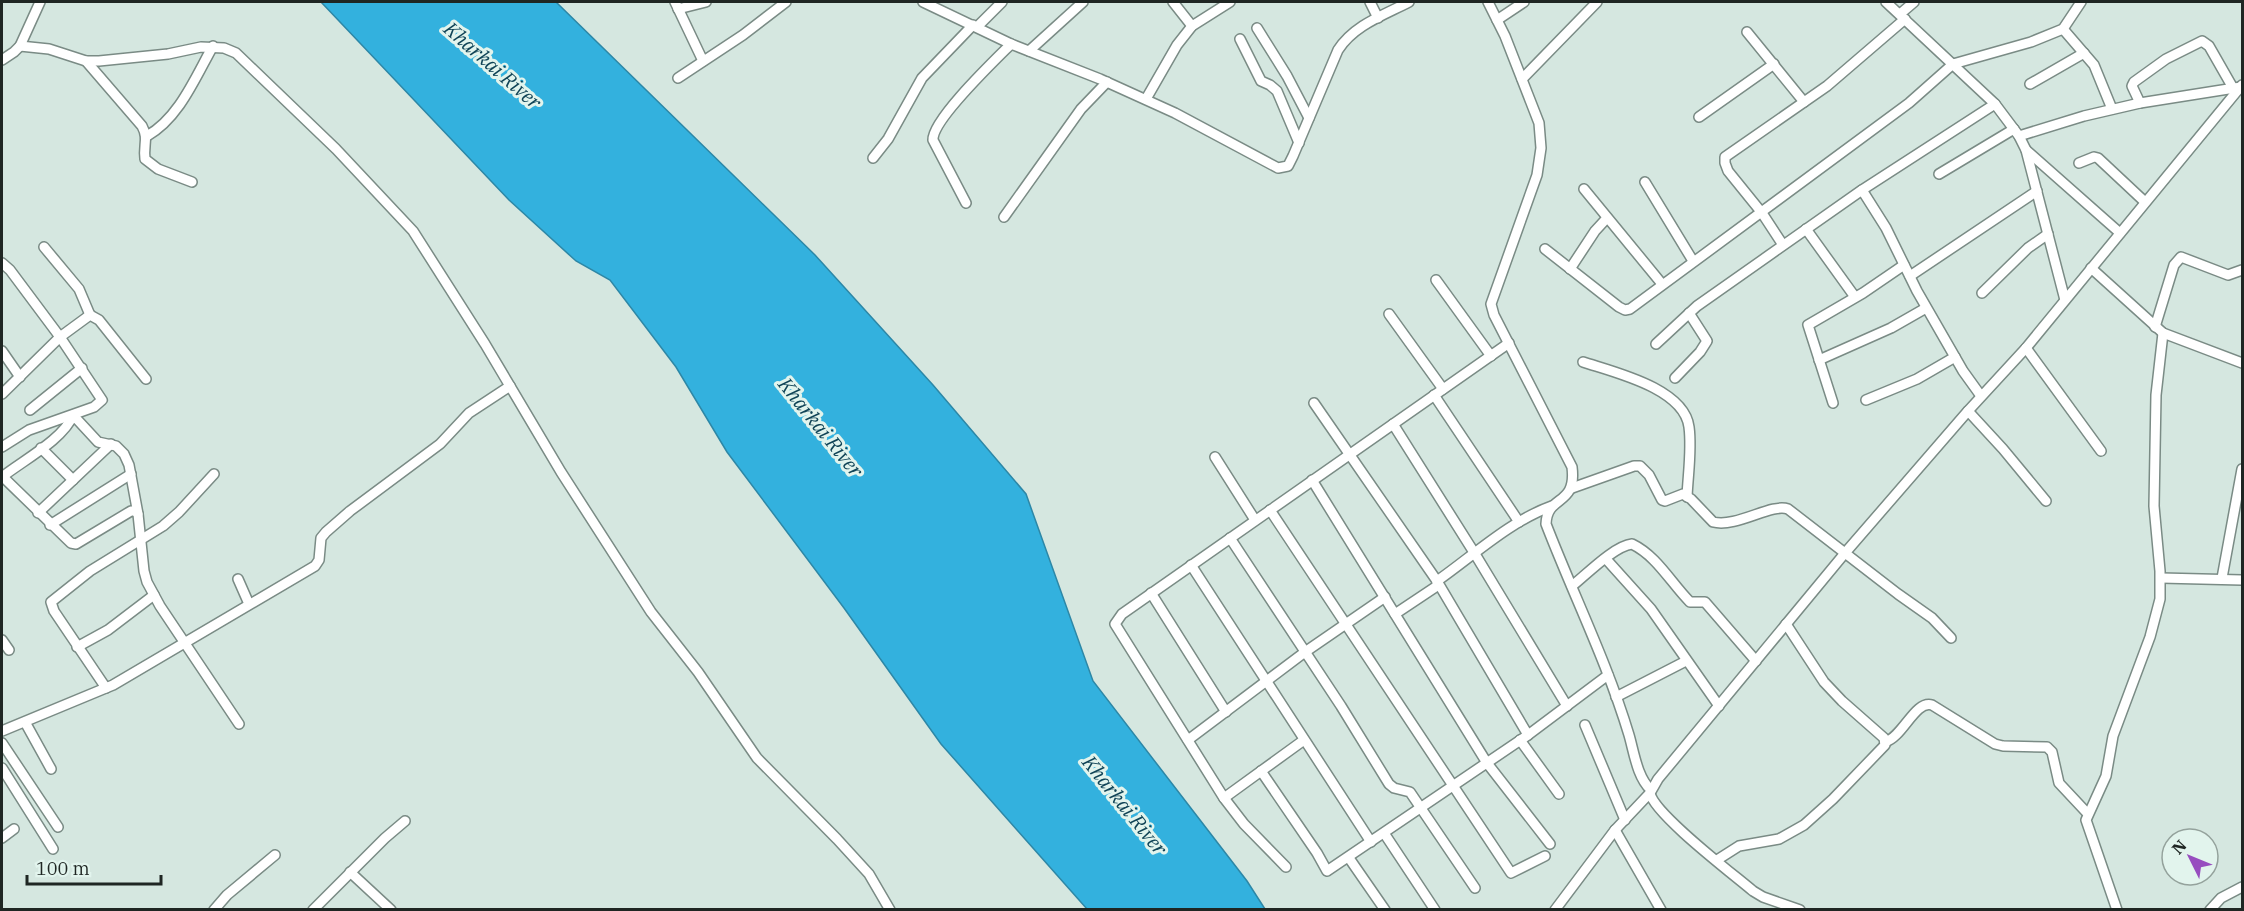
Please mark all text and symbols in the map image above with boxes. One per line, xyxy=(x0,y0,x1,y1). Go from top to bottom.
water label: Kharkai River xyxy=(438,15,548,116)
water label: Kharkai River xyxy=(772,371,870,483)
water label: Kharkai River xyxy=(1076,749,1174,861)
north arrow xyxy=(2160,827,2220,887)
text: N xyxy=(2167,835,2191,858)
scale bar xyxy=(27,848,160,886)
text: 100 m xyxy=(36,857,90,880)

